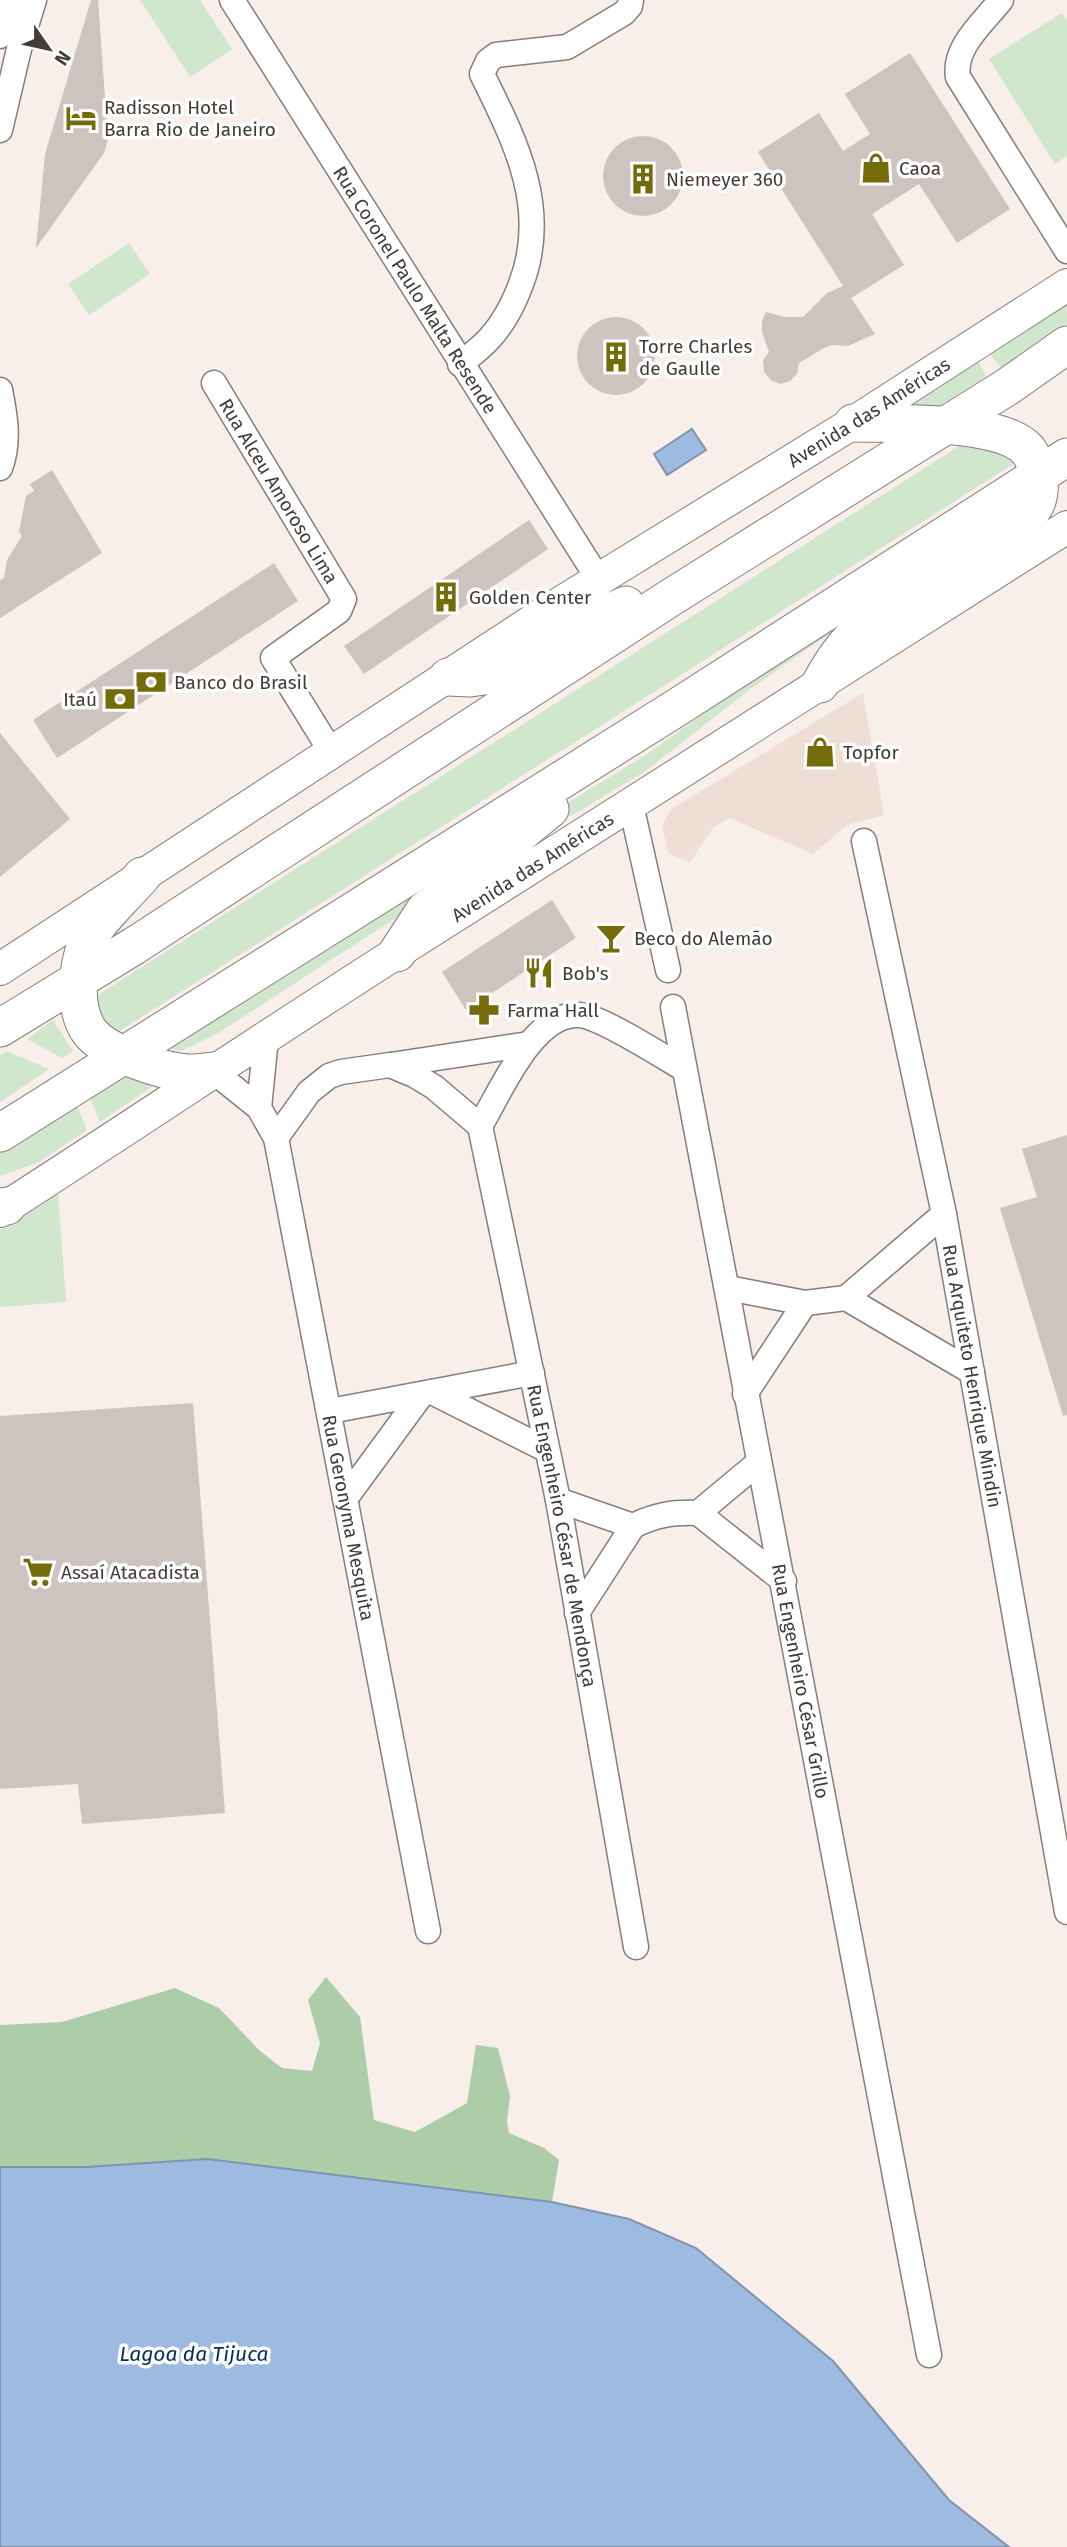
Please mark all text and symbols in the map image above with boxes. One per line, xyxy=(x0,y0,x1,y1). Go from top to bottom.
north arrow xyxy=(14,14,84,84)
text: N xyxy=(50,47,76,70)
place label: Radisson Hotel Barra Rio de Janeiro xyxy=(104,96,276,141)
hotel icon: Radisson Hotel Barra Rio de Janeiro xyxy=(64,101,98,135)
shop icon: Caoa xyxy=(859,151,893,185)
place label: Caoa xyxy=(899,157,941,180)
street label: Rua Coronel Paulo Malta Resende xyxy=(328,162,502,418)
building icon: Niemeyer 360 xyxy=(626,162,660,196)
place label: Niemeyer 360 xyxy=(666,168,783,191)
place label: Torre Charles de Gaulle xyxy=(639,335,752,380)
building icon: Torre Charles de Gaulle xyxy=(599,340,633,374)
street label: Avenida das Américas xyxy=(783,352,954,472)
street label: Rua Alceu Amoroso Lima xyxy=(214,394,344,588)
building icon: Golden Center xyxy=(429,580,463,614)
place label: Golden Center xyxy=(469,586,592,609)
bank icon: Banco do Brasil xyxy=(134,665,168,699)
place label: Banco do Brasil xyxy=(174,671,308,694)
bank icon: Itaú xyxy=(103,682,137,716)
place label: Itaú xyxy=(63,688,97,711)
shop icon: Topfor xyxy=(803,735,837,769)
place label: Topfor xyxy=(843,741,899,764)
street label: Avenida das Américas xyxy=(447,807,618,927)
bar icon: Beco do Alemão xyxy=(594,921,628,955)
place label: Beco do Alemão xyxy=(634,927,773,950)
restaurant icon: Bob's xyxy=(522,956,556,990)
place label: Bob's xyxy=(562,962,609,985)
pharmacy icon: Farma Hall xyxy=(467,993,501,1027)
place label: Farma Hall xyxy=(507,999,599,1022)
street label: Rua Arquiteto Henrique Mindin xyxy=(938,1242,1007,1510)
street label: Rua Engenheiro César de Mendonça xyxy=(523,1382,602,1689)
street label: Rua Geronyma Mesquita xyxy=(318,1413,380,1622)
supermarket icon: Assaí Atacadista xyxy=(21,1555,55,1589)
place label: Assaí Atacadista xyxy=(61,1561,200,1584)
street label: Rua Engenheiro César Grillo xyxy=(767,1561,835,1800)
water label: Lagoa da Tijuca xyxy=(119,2341,269,2367)

